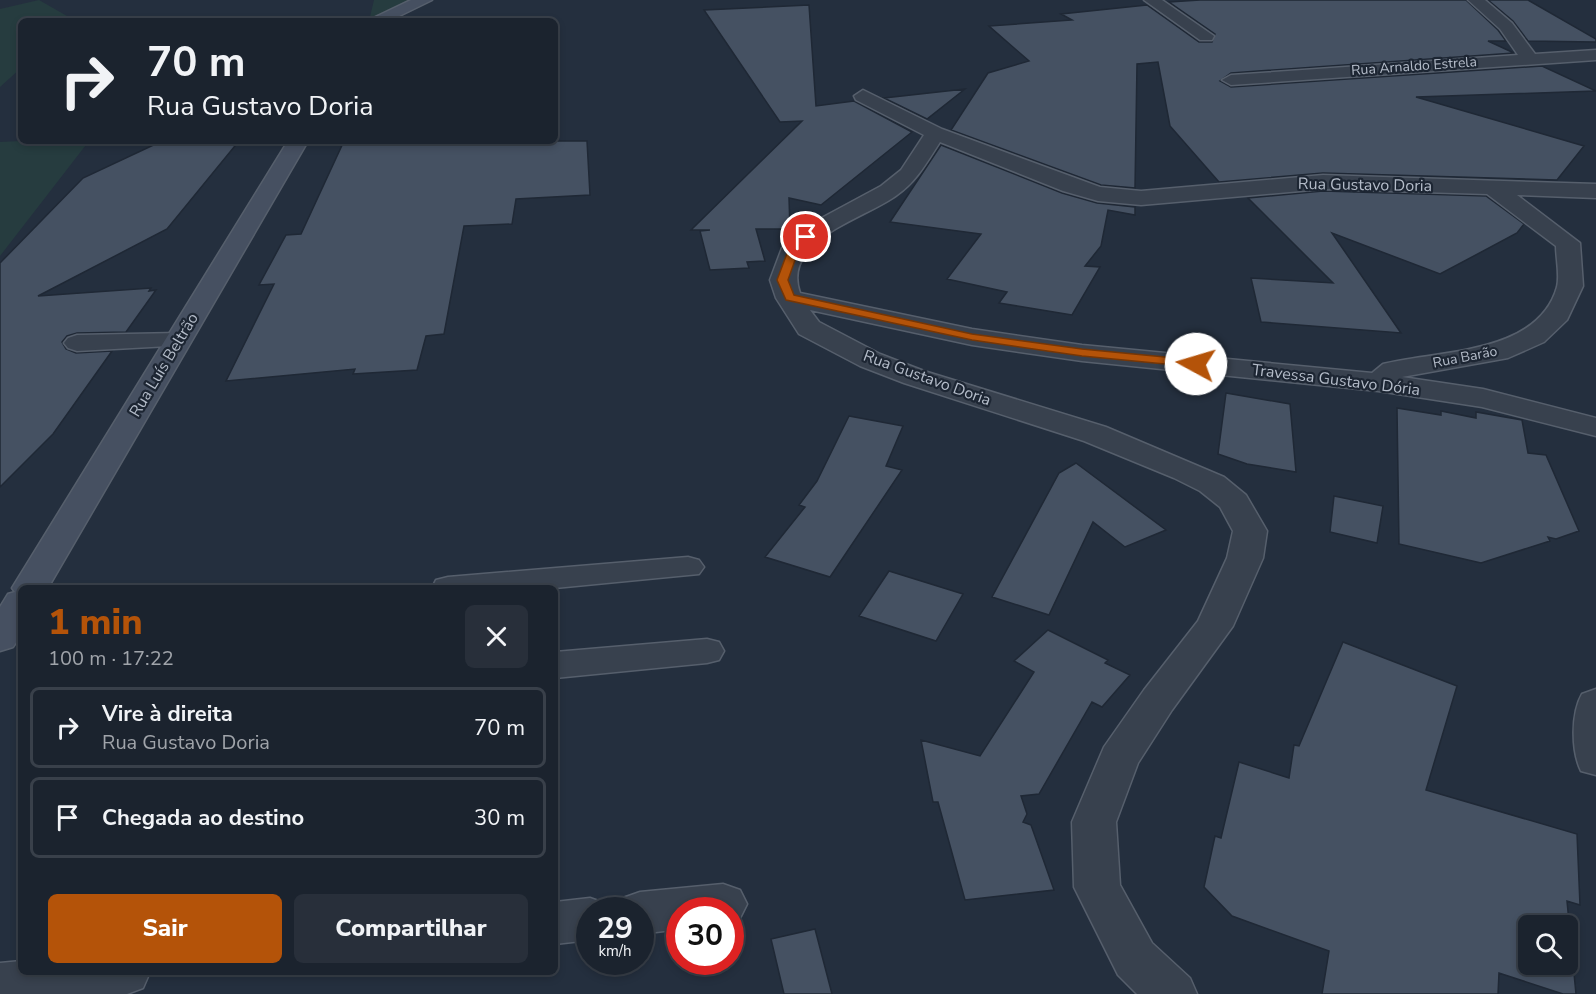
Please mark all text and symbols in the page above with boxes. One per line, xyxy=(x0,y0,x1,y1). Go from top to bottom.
text: 70 m xyxy=(147,34,246,91)
icon: right xyxy=(48,42,126,120)
street label: Rua Arnaldo Estrela xyxy=(1350,52,1478,80)
text: Rua Gustavo Doria xyxy=(147,88,374,125)
street label: Rua Gustavo Doria xyxy=(1298,173,1432,197)
pin xyxy=(780,211,831,262)
icon: arrive xyxy=(789,220,822,253)
street label: Rua Luís Beltrão xyxy=(124,309,204,421)
position arrow xyxy=(1164,332,1228,396)
street label: Rua Barão xyxy=(1431,341,1499,373)
street label: Rua Gustavo Doria xyxy=(860,345,994,411)
street label: Travessa Gustavo Dória xyxy=(1251,359,1421,401)
text: 1 min xyxy=(48,598,143,647)
button: close xyxy=(465,605,528,668)
text: 100 m · 17:22 xyxy=(48,645,174,672)
text: Vire à direita xyxy=(102,699,233,729)
icon: right xyxy=(51,711,84,744)
text: 70 m xyxy=(474,713,525,743)
text: Rua Gustavo Doria xyxy=(102,729,270,756)
icon: arrive xyxy=(51,801,84,834)
text: Chegada ao destino xyxy=(102,803,304,833)
text: 30 m xyxy=(474,803,525,833)
button: Sair xyxy=(48,894,282,963)
button: Compartilhar xyxy=(294,894,528,963)
speed limit sign: 30 xyxy=(666,897,744,975)
text: 29 xyxy=(597,908,633,949)
map controls xyxy=(1518,915,1578,975)
button: search xyxy=(1518,915,1578,975)
text: km/h xyxy=(598,941,632,961)

